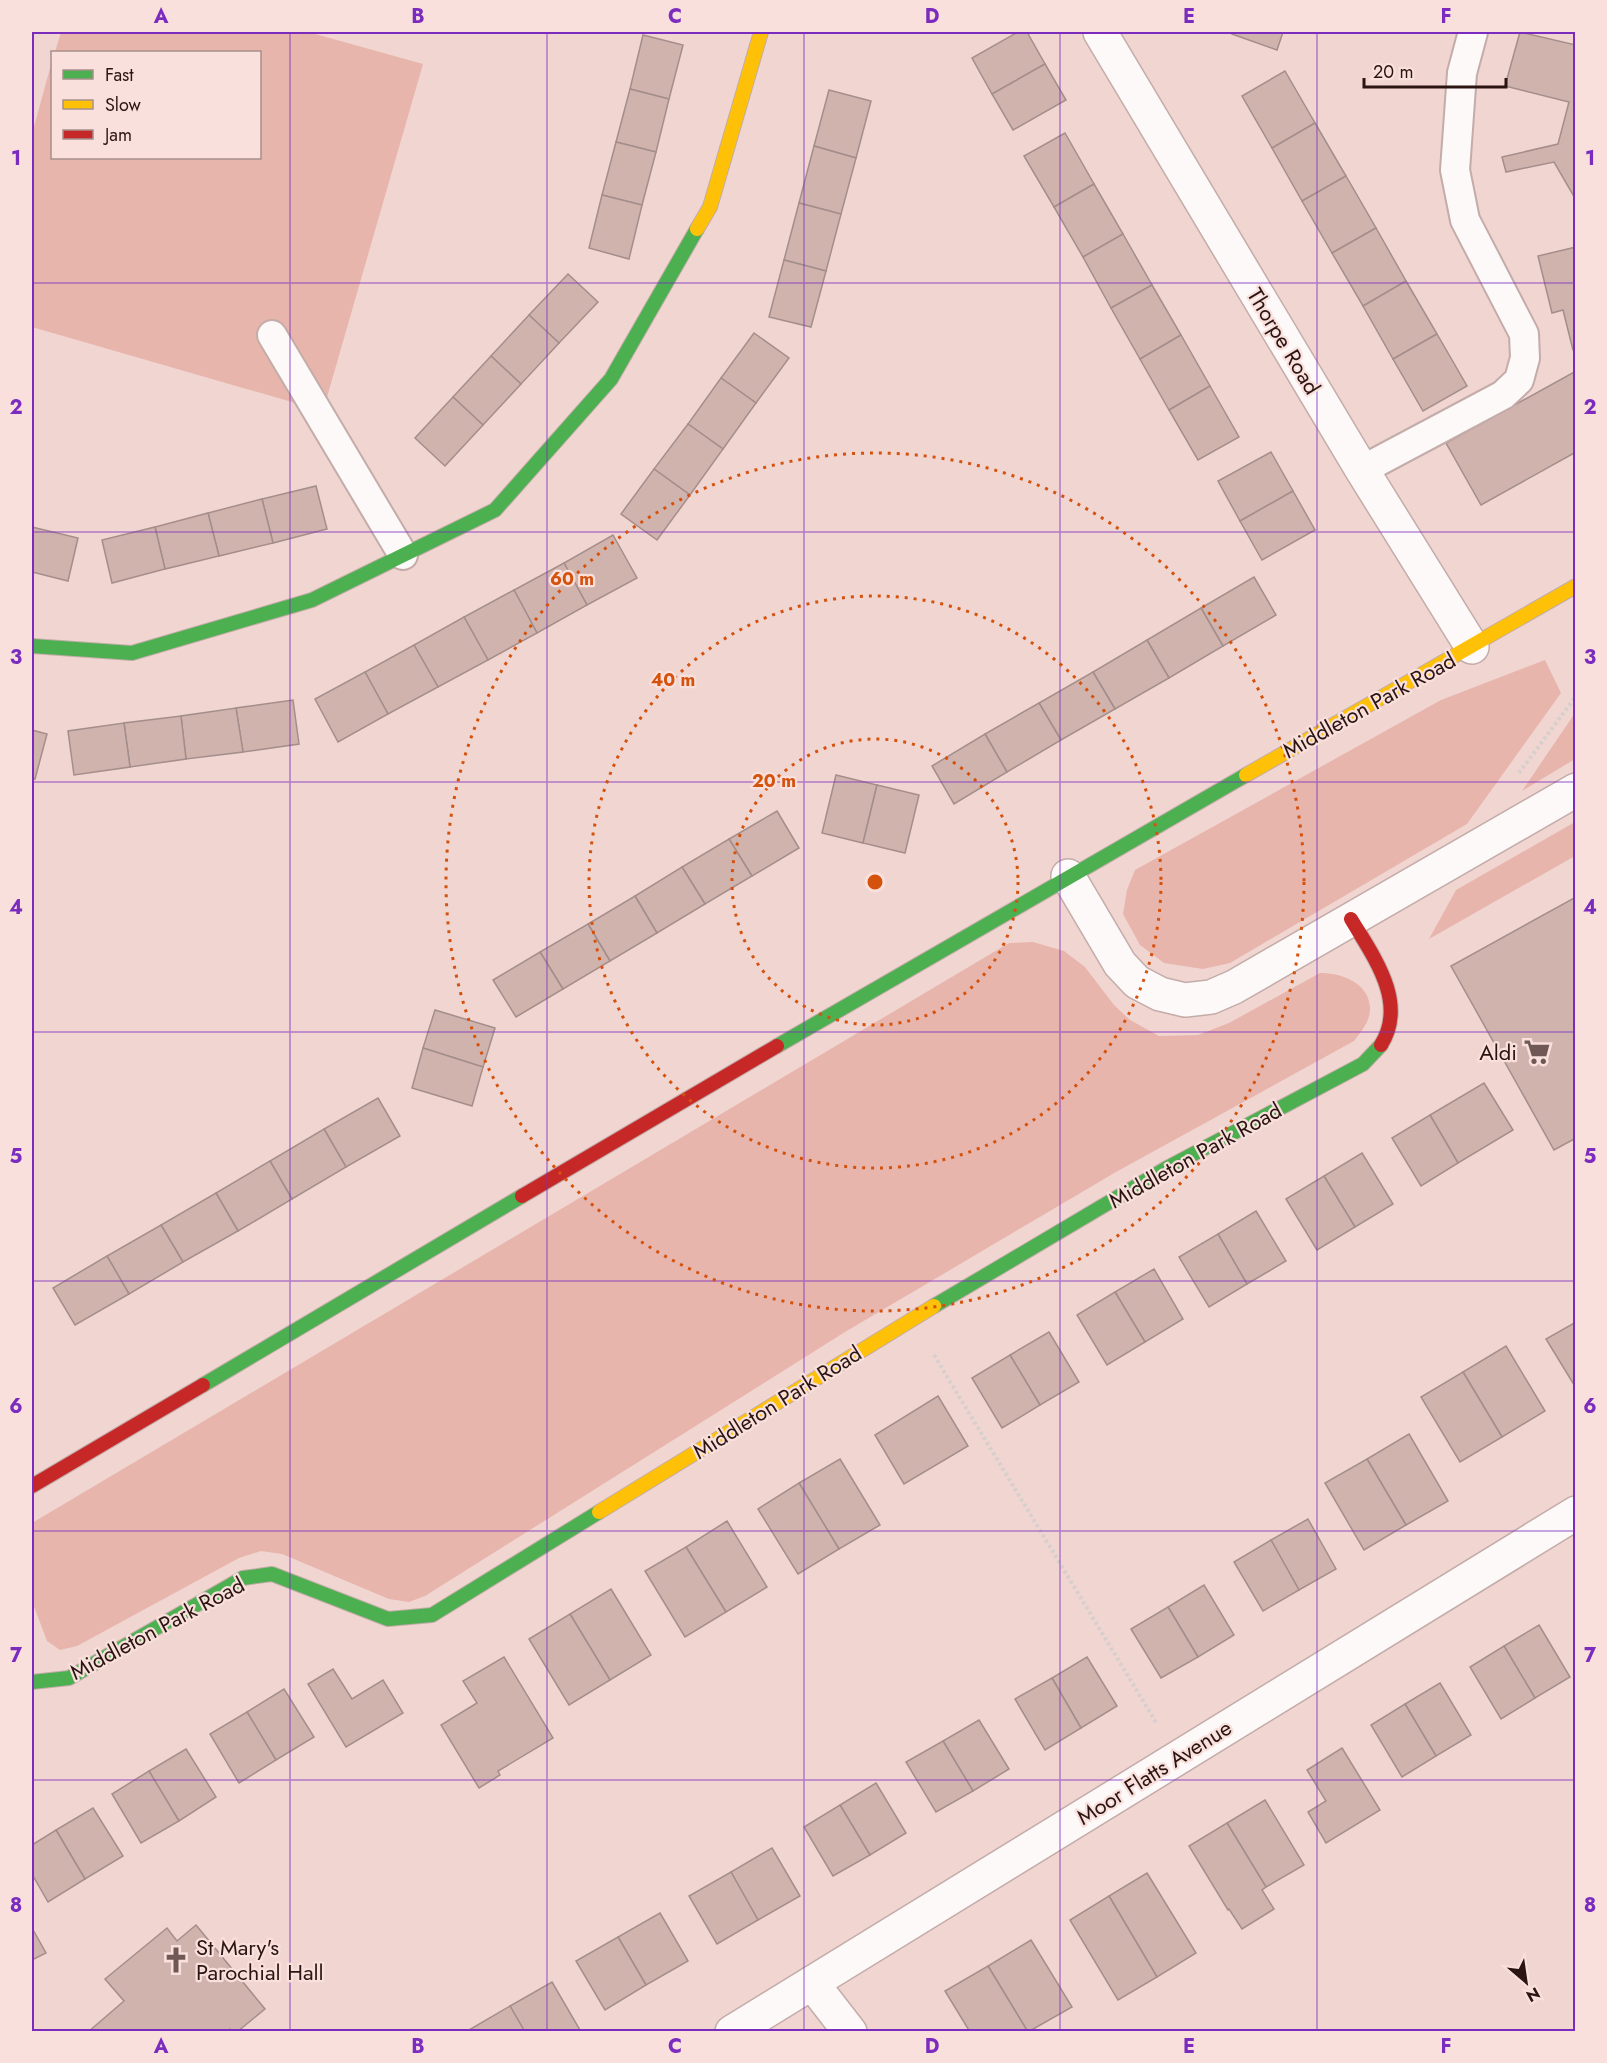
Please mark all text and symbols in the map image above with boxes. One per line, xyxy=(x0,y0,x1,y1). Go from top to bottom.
text: A xyxy=(153,2,169,31)
text: B xyxy=(411,2,425,31)
text: C xyxy=(668,2,682,31)
text: D xyxy=(925,2,939,31)
text: E xyxy=(1183,2,1195,31)
text: F xyxy=(1440,2,1452,31)
legend xyxy=(51,51,261,159)
scale bar xyxy=(1364,51,1506,89)
text: 20 m xyxy=(1373,59,1413,85)
text: Fast xyxy=(105,62,134,88)
text: Slow xyxy=(105,92,142,118)
text: Jam xyxy=(103,122,132,148)
text: 1 xyxy=(11,144,21,173)
text: 1 xyxy=(1585,144,1595,173)
street label: Thorpe Road xyxy=(1240,282,1328,400)
text: 2 xyxy=(9,393,23,422)
text: 2 xyxy=(1583,393,1597,422)
text: 60 m xyxy=(550,566,594,592)
text: 3 xyxy=(10,643,22,672)
text: 3 xyxy=(1584,643,1596,672)
street label: Middleton Park Road xyxy=(1277,644,1461,766)
text: 40 m xyxy=(651,667,695,693)
text: 20 m xyxy=(752,768,796,794)
centre of rings xyxy=(865,872,885,892)
text: 4 xyxy=(9,893,23,922)
text: 4 xyxy=(1583,893,1597,922)
place label: Aldi xyxy=(1479,1036,1517,1068)
supermarket icon: Aldi xyxy=(1522,1037,1552,1067)
street label: Middleton Park Road xyxy=(1103,1094,1287,1216)
text: 5 xyxy=(10,1142,23,1171)
text: 5 xyxy=(1584,1142,1597,1171)
street label: Middleton Park Road xyxy=(686,1337,868,1467)
text: 6 xyxy=(9,1392,23,1421)
text: 6 xyxy=(1583,1392,1597,1421)
street label: Middleton Park Road xyxy=(64,1568,250,1688)
text: 7 xyxy=(10,1641,23,1670)
text: 7 xyxy=(1584,1641,1597,1670)
street label: Moor Flatts Avenue xyxy=(1070,1711,1238,1833)
text: 8 xyxy=(10,1891,22,1920)
text: 8 xyxy=(1584,1891,1596,1920)
place label: St Mary's Parochial Hall xyxy=(196,1931,324,1988)
church icon: St Mary's Parochial Hall xyxy=(161,1945,191,1975)
north arrow xyxy=(1496,1952,1556,2012)
text: N xyxy=(1522,1982,1544,2008)
text: A xyxy=(153,2032,169,2061)
text: B xyxy=(411,2032,425,2061)
text: C xyxy=(668,2032,682,2061)
text: D xyxy=(925,2032,939,2061)
text: E xyxy=(1183,2032,1195,2061)
text: F xyxy=(1440,2032,1452,2061)

